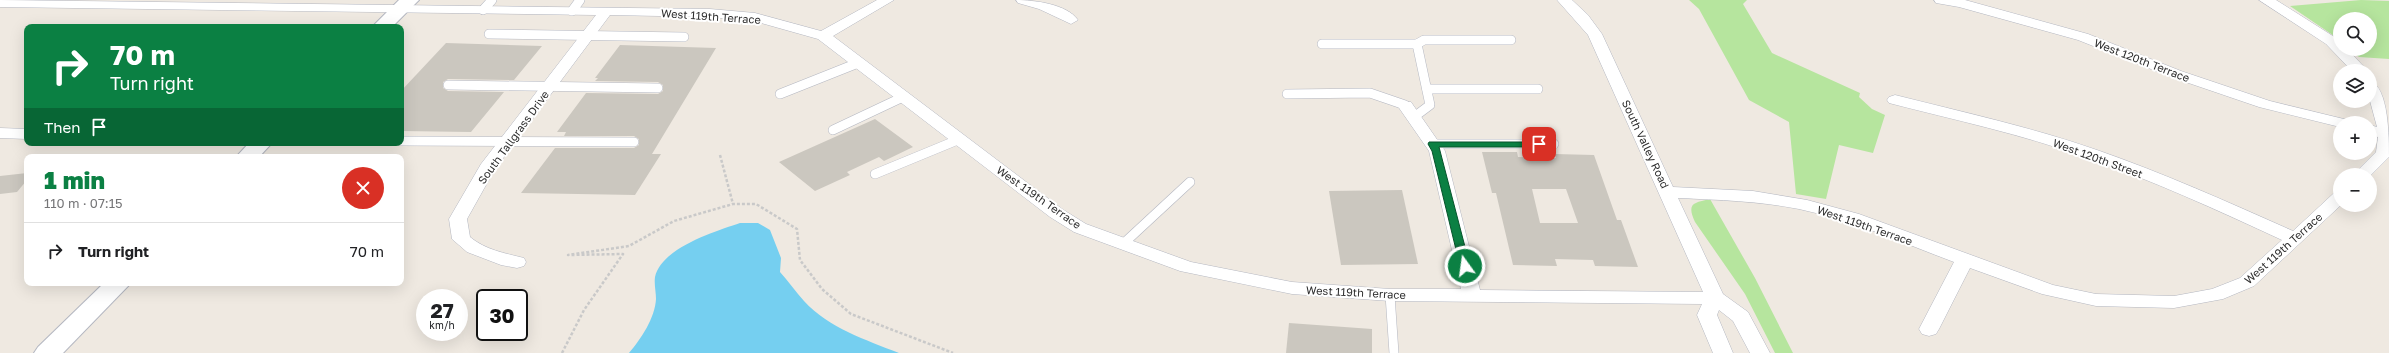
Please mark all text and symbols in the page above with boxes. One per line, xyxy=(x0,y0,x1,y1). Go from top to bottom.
street label: West 119th Terrace xyxy=(661,6,761,26)
map controls xyxy=(2333,12,2377,212)
button: search xyxy=(2333,12,2377,56)
street label: West 120th Terrace xyxy=(2092,36,2192,84)
text: 70 m xyxy=(110,38,175,71)
icon: right xyxy=(44,40,96,92)
button: layers xyxy=(2333,64,2377,108)
text: Turn right xyxy=(110,72,194,94)
street label: South Tallgrass Drive xyxy=(475,88,551,186)
street label: South Valley Road xyxy=(1620,98,1672,190)
icon: arrive xyxy=(88,116,110,138)
button: + xyxy=(2333,116,2377,160)
text: Then xyxy=(44,118,80,136)
pin xyxy=(1522,127,1556,161)
icon: arrive xyxy=(1528,133,1550,155)
street label: West 120th Street xyxy=(2051,136,2145,180)
street label: West 119th Terrace xyxy=(994,163,1084,231)
text: 1 min xyxy=(44,165,105,194)
button: close xyxy=(342,167,384,209)
button: − xyxy=(2333,168,2377,212)
text: 110 m · 07:15 xyxy=(44,195,123,211)
street label: West 119th Terrace xyxy=(1816,203,1914,247)
street label: West 119th Terrace xyxy=(2241,210,2325,286)
icon: right xyxy=(44,240,66,262)
text: Turn right xyxy=(78,242,149,260)
text: 70 m xyxy=(350,242,384,260)
position arrow xyxy=(1444,245,1486,287)
street label: West 119th Terrace xyxy=(1306,283,1406,301)
speed limit sign: 30 xyxy=(476,289,528,341)
text: 27 xyxy=(430,298,454,322)
text: km/h xyxy=(429,319,455,331)

